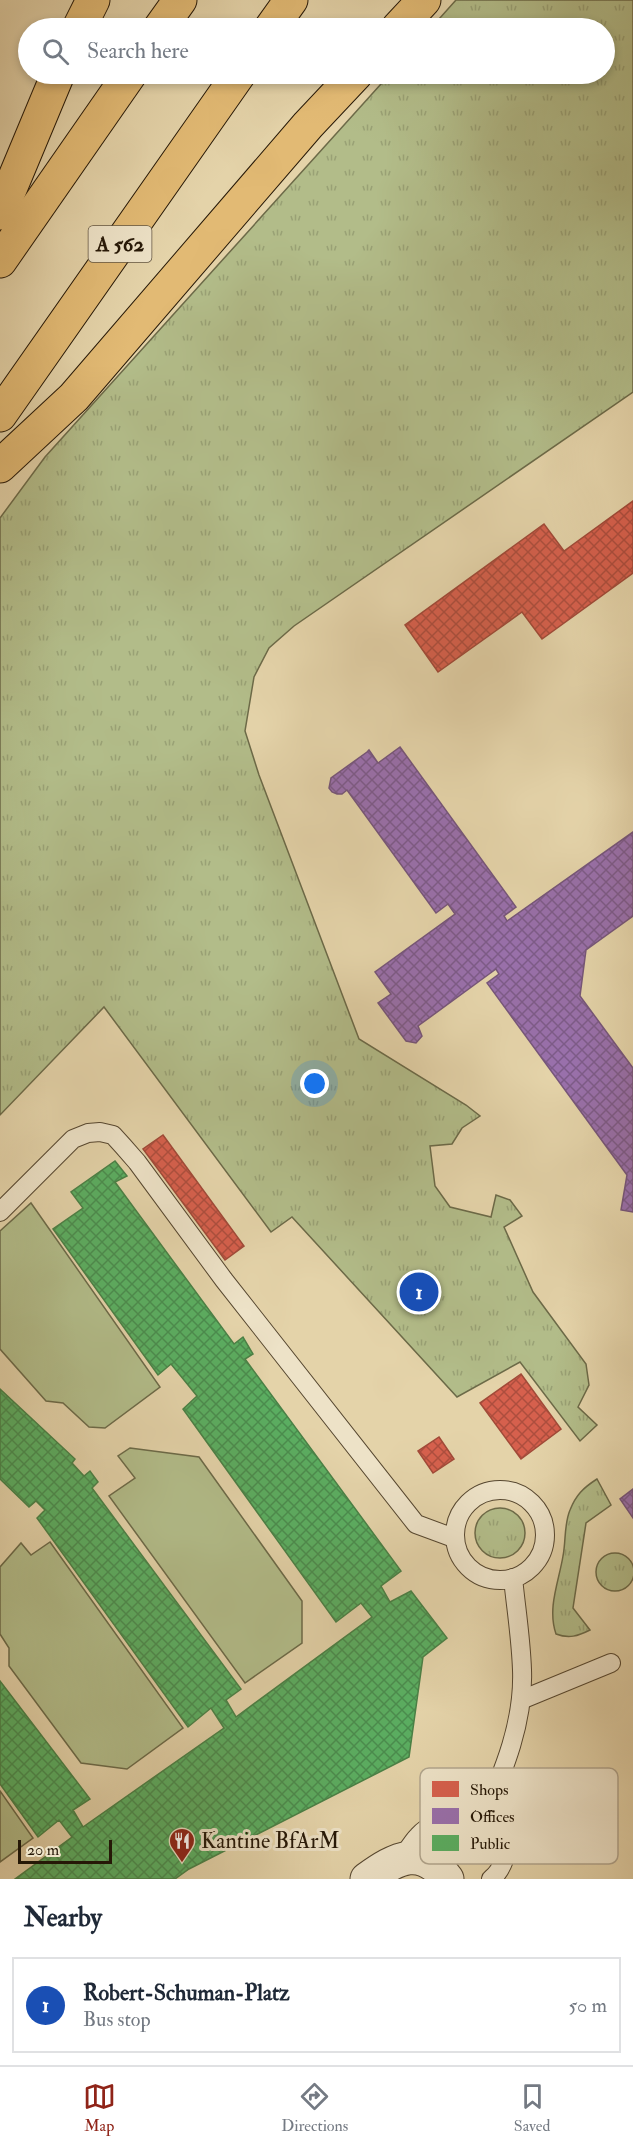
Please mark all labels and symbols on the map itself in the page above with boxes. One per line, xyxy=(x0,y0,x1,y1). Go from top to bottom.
road number: A 562 xyxy=(88,226,152,262)
your location xyxy=(300,1069,329,1098)
pin: 1 xyxy=(400,1270,438,1314)
legend xyxy=(420,1768,618,1864)
text: Shops xyxy=(470,1780,509,1801)
text: Offices xyxy=(470,1807,515,1827)
restaurant icon: Kantine BfArM xyxy=(167,1826,197,1864)
place label: Kantine BfArM xyxy=(201,1827,339,1855)
text: Public xyxy=(470,1834,511,1854)
scale bar xyxy=(18,1837,112,1864)

